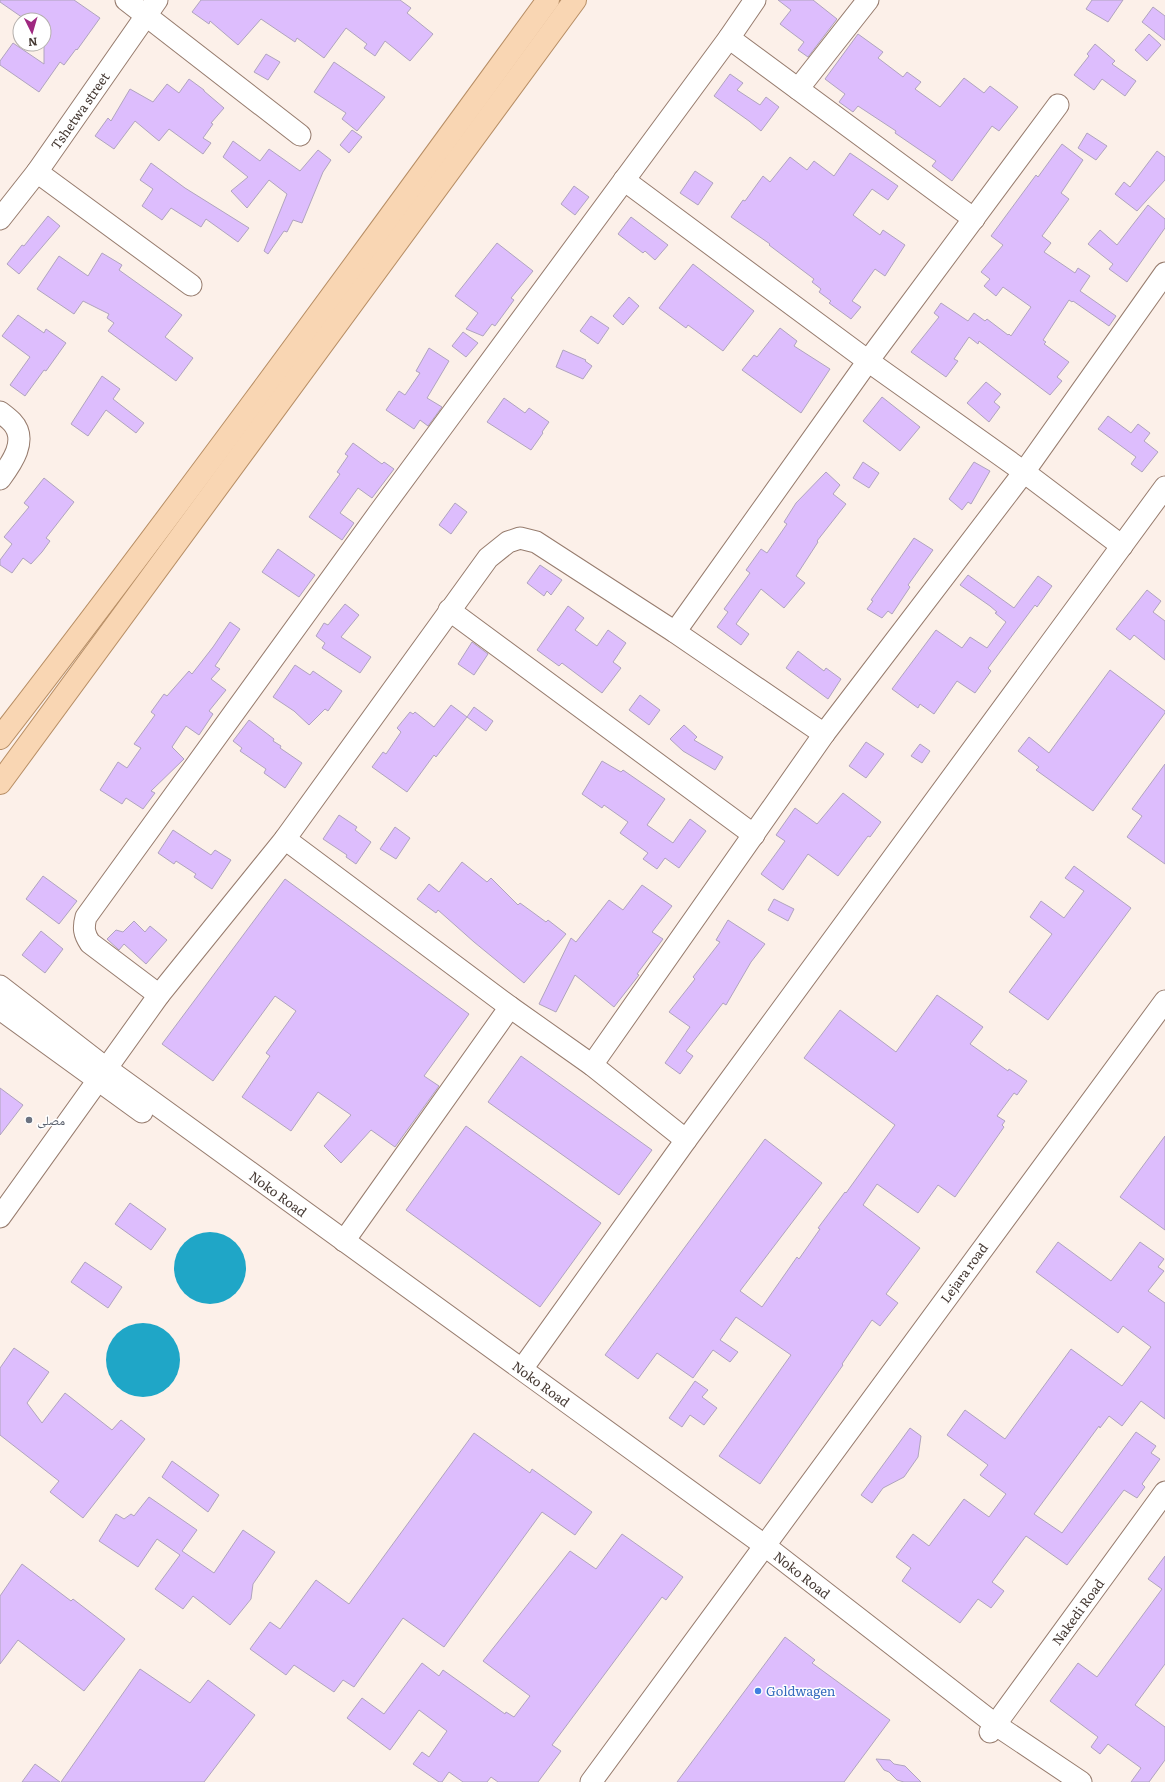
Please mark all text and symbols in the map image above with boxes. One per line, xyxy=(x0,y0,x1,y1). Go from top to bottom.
north arrow xyxy=(12,12,52,52)
text: N xyxy=(28,35,38,51)
street label: Tshetwa street xyxy=(46,67,114,153)
place label: مصلى xyxy=(37,1110,65,1129)
marker: مصلى xyxy=(24,1115,34,1125)
street label: Noko Road xyxy=(246,1166,311,1221)
street label: Lejara road xyxy=(935,1239,992,1307)
street label: Noko Road xyxy=(509,1356,574,1411)
street label: Noko Road xyxy=(770,1546,835,1603)
street label: Nakedi Road xyxy=(1047,1574,1108,1649)
place label: Goldwagen xyxy=(766,1681,836,1700)
marker: Goldwagen xyxy=(753,1686,763,1696)

